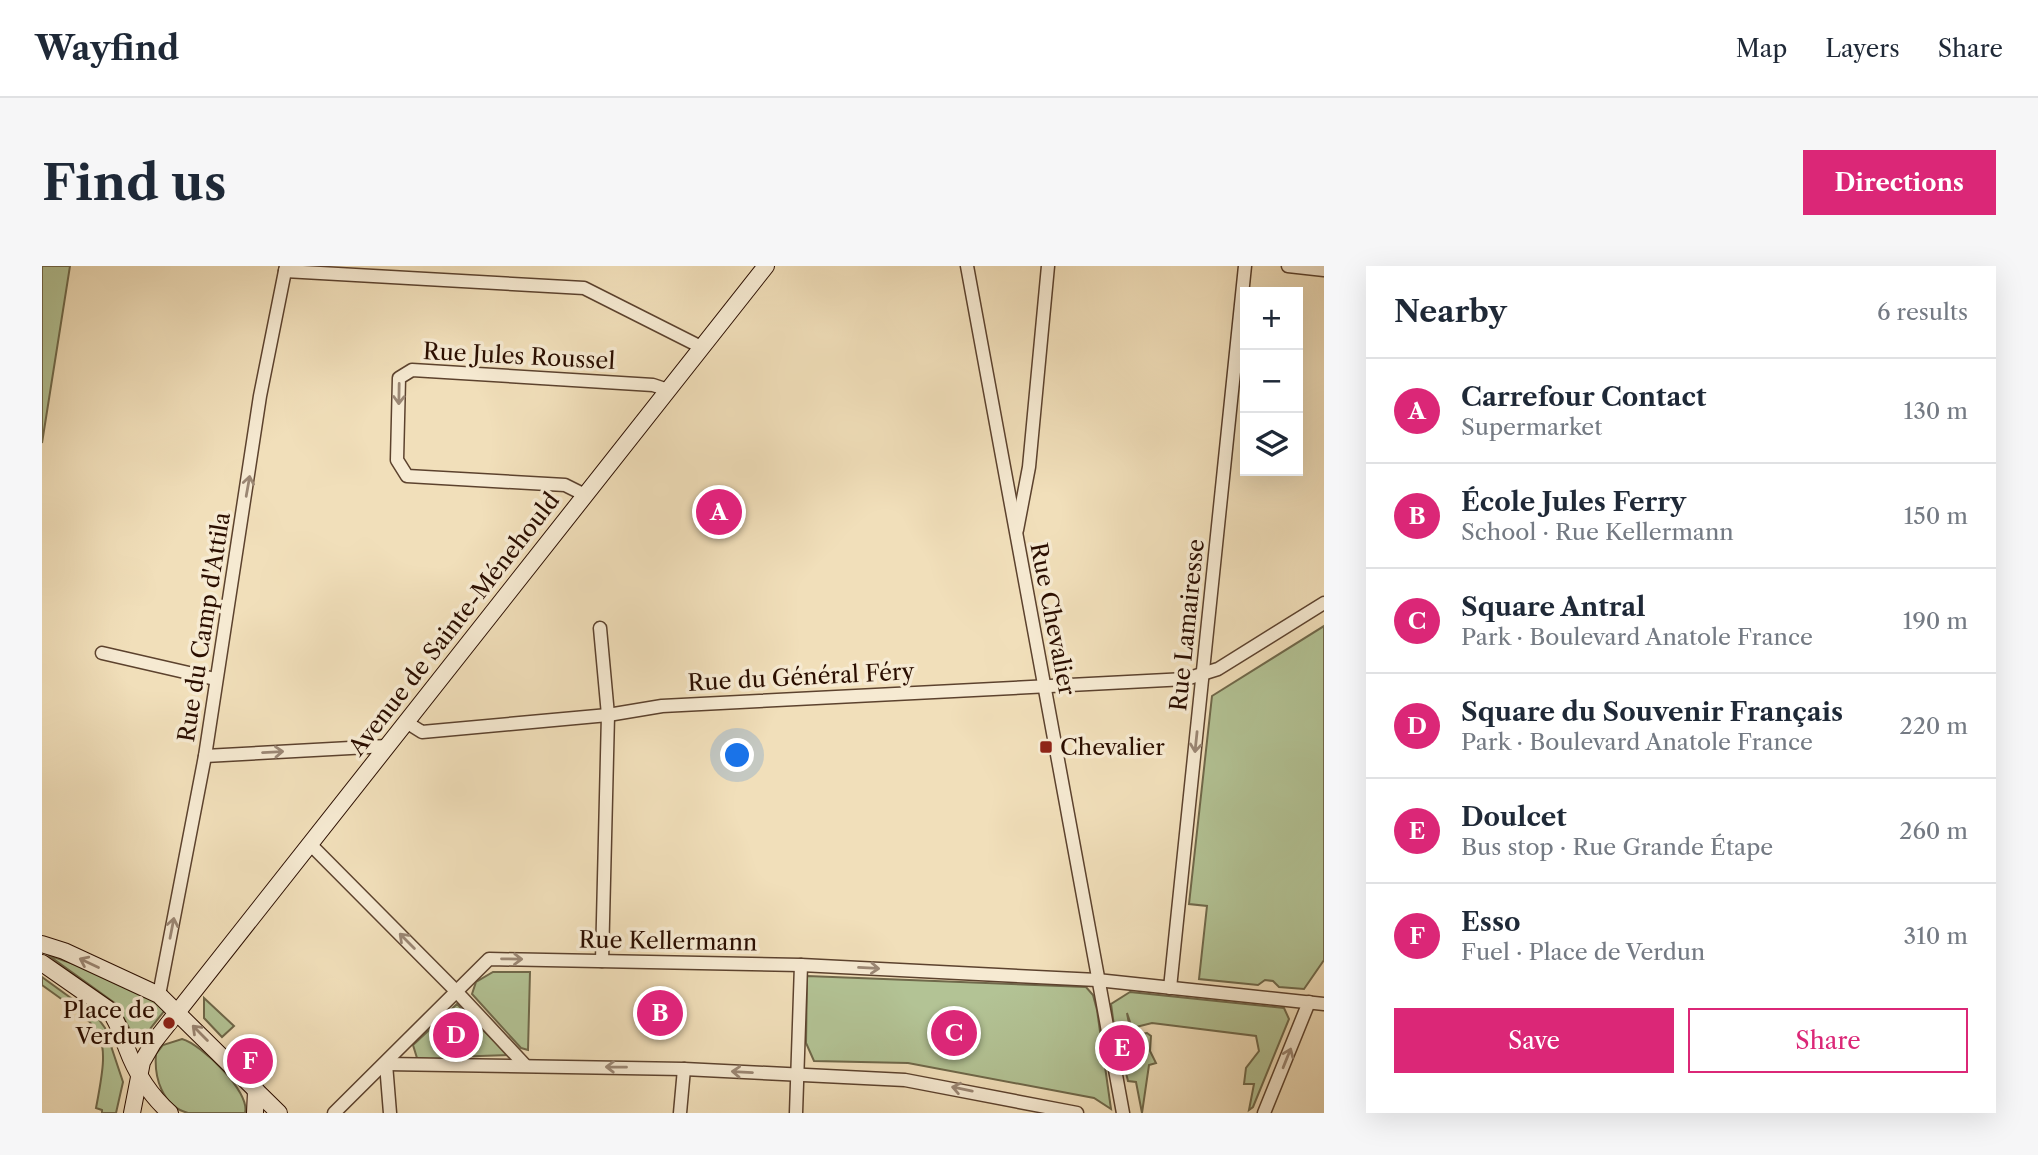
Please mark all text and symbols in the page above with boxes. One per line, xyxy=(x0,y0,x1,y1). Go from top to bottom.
text: Wayfind xyxy=(35,28,179,69)
text: Map xyxy=(1736,34,1787,63)
text: Layers xyxy=(1825,34,1900,63)
text: Share xyxy=(1938,34,2003,63)
button: Directions xyxy=(1803,150,1996,215)
text: Find us xyxy=(42,152,226,213)
map controls xyxy=(1240,287,1303,476)
button: + xyxy=(1240,287,1303,350)
text: Nearby xyxy=(1394,293,1507,330)
text: 6 results xyxy=(1877,298,1968,326)
street label: Rue Jules Roussel xyxy=(422,337,616,375)
button: − xyxy=(1240,350,1303,413)
text: Carrefour Contact xyxy=(1461,381,1706,413)
one-way arrow xyxy=(392,383,405,406)
text: A xyxy=(1408,397,1426,425)
text: 130 m xyxy=(1904,397,1968,425)
button: layers xyxy=(1240,413,1303,476)
text: Supermarket xyxy=(1461,413,1602,441)
one-way arrow xyxy=(242,475,255,498)
pin: A xyxy=(696,486,742,538)
text: École Jules Ferry xyxy=(1461,486,1686,518)
street label: Avenue de Sainte-Ménehould xyxy=(342,487,565,762)
text: B xyxy=(1408,502,1426,530)
text: 150 m xyxy=(1904,502,1968,530)
street label: Rue du Camp d'Attila xyxy=(172,509,236,744)
text: School · Rue Kellermann xyxy=(1461,518,1734,546)
street label: Rue Lamairesse xyxy=(1164,538,1210,712)
street label: Rue Chevalier xyxy=(1024,540,1082,698)
text: Square Antral xyxy=(1461,591,1645,623)
text: C xyxy=(1408,607,1426,635)
text: 190 m xyxy=(1903,607,1968,635)
text: Park · Boulevard Anatole France xyxy=(1461,623,1813,651)
street label: Rue du Général Féry xyxy=(687,657,915,697)
text: Square du Souvenir Français xyxy=(1461,696,1843,728)
text: D xyxy=(1407,712,1427,740)
text: 220 m xyxy=(1899,712,1968,740)
text: Park · Boulevard Anatole France xyxy=(1461,728,1813,756)
one-way arrow xyxy=(1189,730,1202,753)
place label: Chevalier xyxy=(1060,733,1165,761)
your location xyxy=(720,738,754,772)
marker: Chevalier xyxy=(1038,739,1054,755)
one-way arrow xyxy=(262,745,284,758)
text: Doulcet xyxy=(1461,801,1567,833)
text: E xyxy=(1409,817,1425,845)
text: 260 m xyxy=(1899,817,1968,845)
text: Bus stop · Rue Grande Étape xyxy=(1461,833,1773,861)
text: Esso xyxy=(1461,906,1520,938)
one-way arrow xyxy=(166,917,179,940)
text: F xyxy=(1409,922,1425,950)
text: 310 m xyxy=(1904,922,1968,950)
street label: Rue Kellermann xyxy=(578,925,758,957)
one-way arrow xyxy=(398,933,415,950)
text: Fuel · Place de Verdun xyxy=(1461,938,1705,966)
one-way arrow xyxy=(500,952,523,966)
one-way arrow xyxy=(79,956,100,969)
one-way arrow xyxy=(858,962,881,975)
pin: B xyxy=(637,987,683,1039)
place label: Place de Verdun xyxy=(63,996,155,1050)
pin: C xyxy=(931,1007,977,1059)
button: Save xyxy=(1394,1008,1674,1073)
button: Share xyxy=(1688,1008,1968,1073)
pin: D xyxy=(433,1009,479,1061)
marker: Place de Verdun xyxy=(161,1015,177,1031)
pin: E xyxy=(1099,1022,1145,1074)
one-way arrow xyxy=(192,1024,209,1041)
pin: F xyxy=(227,1035,273,1087)
one-way arrow xyxy=(1281,1047,1294,1069)
one-way arrow xyxy=(604,1060,627,1074)
one-way arrow xyxy=(731,1065,753,1078)
one-way arrow xyxy=(951,1082,974,1095)

